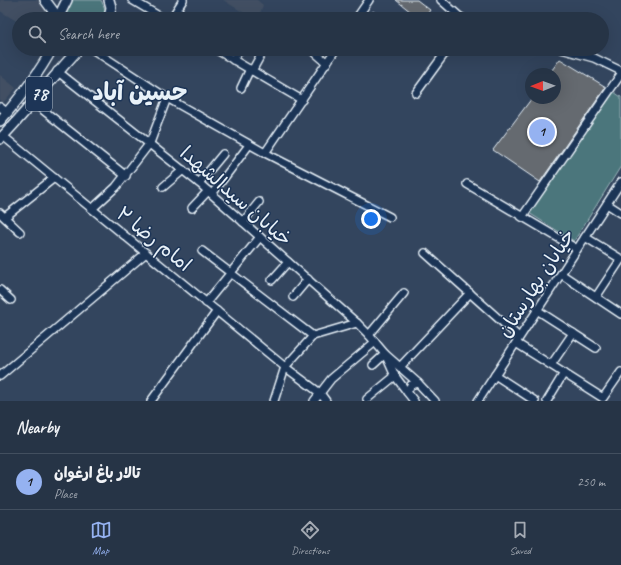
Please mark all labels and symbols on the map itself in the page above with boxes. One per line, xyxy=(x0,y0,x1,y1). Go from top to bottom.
north arrow xyxy=(525,68,561,104)
road number: 78 xyxy=(26,77,52,111)
district label: حسین آباد xyxy=(92,77,188,107)
pin: 1 xyxy=(529,117,555,147)
street label: خیابان سیدالشهدا xyxy=(175,141,297,251)
street label: امام رضا ۲ xyxy=(110,201,197,279)
your location xyxy=(361,209,381,229)
street label: خیابان بهارستان xyxy=(492,224,580,342)

